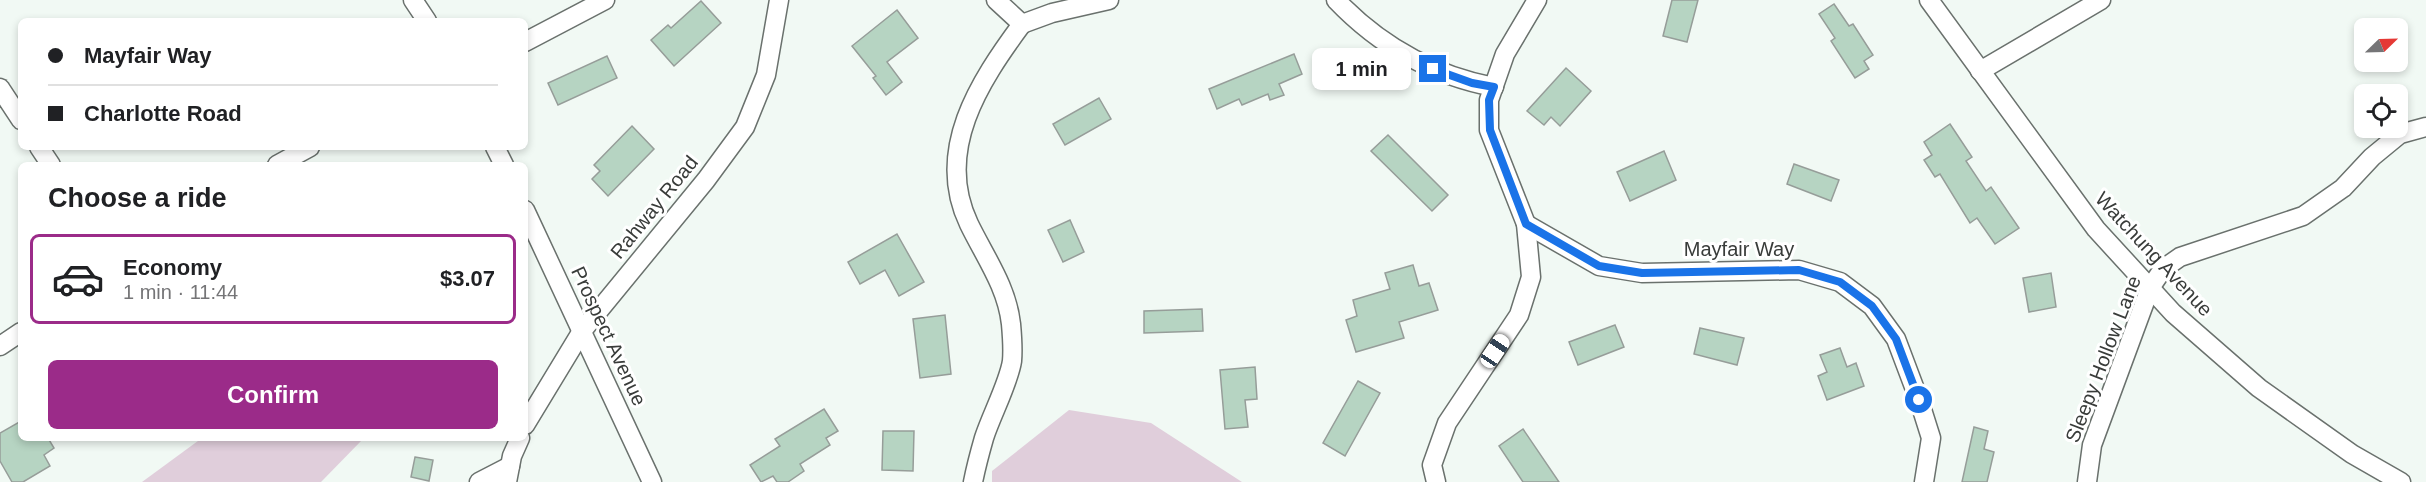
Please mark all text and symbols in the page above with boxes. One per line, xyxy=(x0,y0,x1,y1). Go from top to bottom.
north arrow xyxy=(2354,18,2408,72)
map controls xyxy=(2354,18,2408,138)
text: Mayfair Way xyxy=(84,43,212,68)
callout: 1 min xyxy=(1313,48,1412,90)
route end xyxy=(1419,55,1446,82)
text: 1 min xyxy=(1335,58,1388,80)
button: locate xyxy=(2354,84,2408,138)
text: Charlotte Road xyxy=(84,101,242,126)
street label: Rahway Road xyxy=(606,151,702,263)
text: Choose a ride xyxy=(48,183,227,213)
street label: Watchung Avenue xyxy=(2091,188,2217,320)
street label: Mayfair Way xyxy=(1684,238,1794,260)
icon: car xyxy=(51,252,105,306)
text: Economy xyxy=(123,255,222,280)
street label: Prospect Avenue xyxy=(567,263,651,409)
text: $3.07 xyxy=(440,266,495,291)
street label: Sleepy Hollow Lane xyxy=(2061,273,2145,445)
text: 1 min · 11:44 xyxy=(123,281,238,303)
car xyxy=(1477,331,1513,371)
button: Confirm xyxy=(48,360,498,429)
route start xyxy=(1905,386,1932,413)

